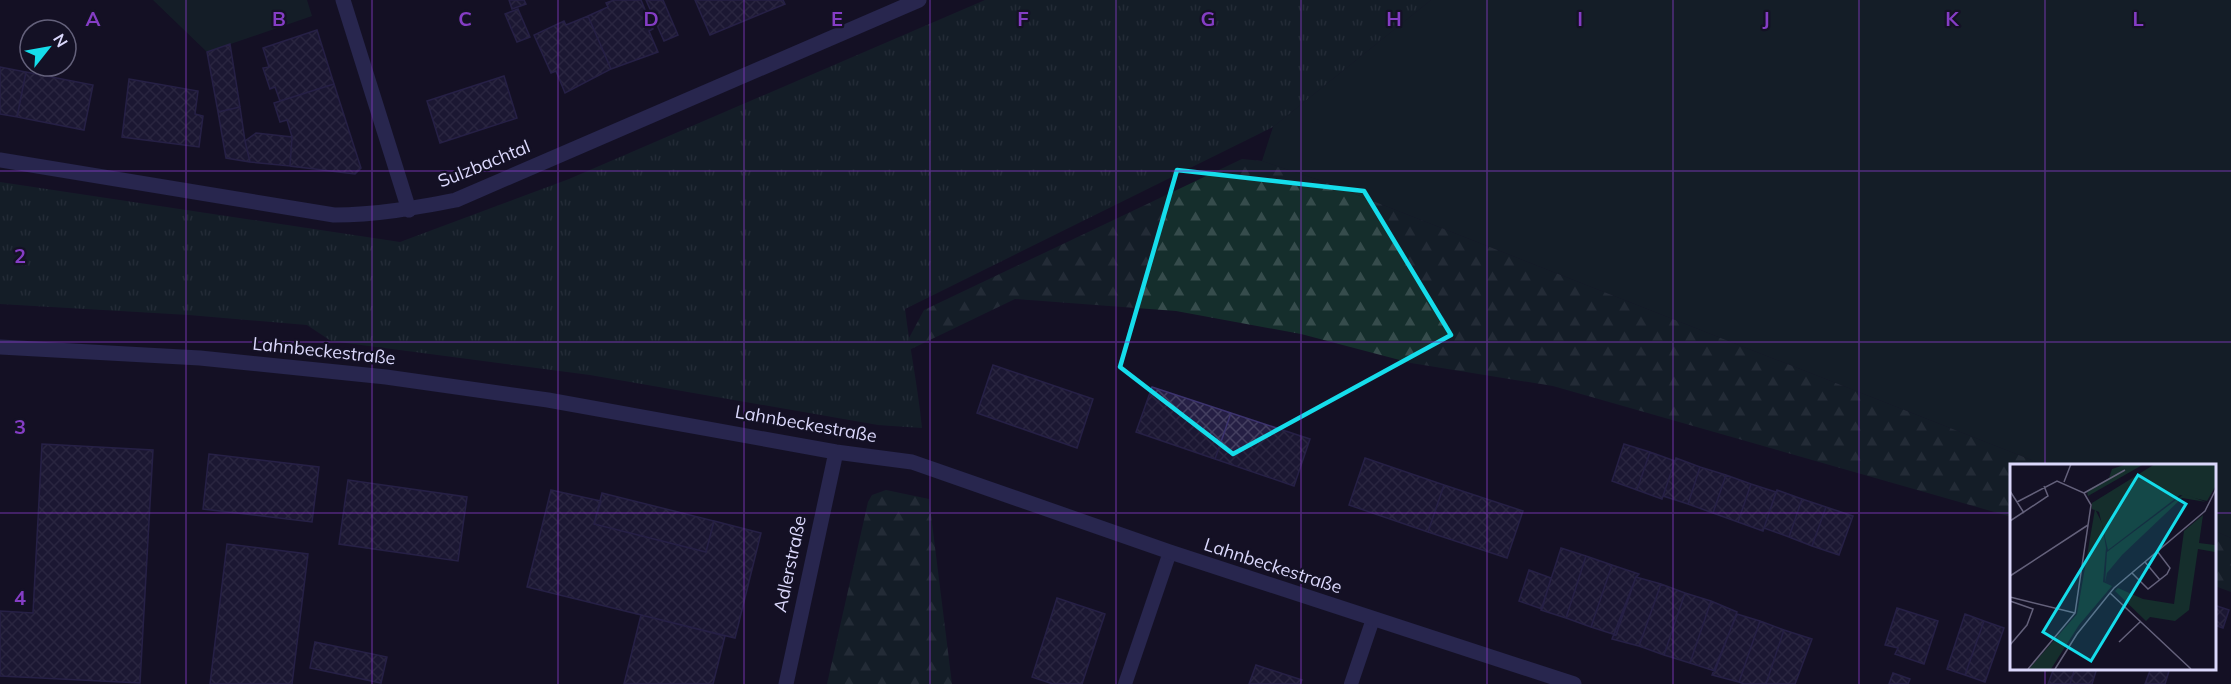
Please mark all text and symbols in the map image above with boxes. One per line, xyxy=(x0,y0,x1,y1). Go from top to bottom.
text: A xyxy=(86,6,101,31)
text: B xyxy=(272,6,286,31)
text: C xyxy=(458,6,472,31)
text: D xyxy=(643,6,659,31)
text: E xyxy=(831,6,843,31)
text: F xyxy=(1017,6,1029,31)
text: G xyxy=(1201,6,1215,31)
text: H xyxy=(1386,6,1402,31)
text: I xyxy=(1577,6,1583,31)
text: J xyxy=(1762,6,1770,31)
text: K xyxy=(1945,6,1959,31)
text: L xyxy=(2132,6,2144,31)
north arrow xyxy=(18,18,78,78)
text: N xyxy=(49,30,73,51)
street label: Sulzbachtal xyxy=(434,135,533,192)
text: 2 xyxy=(14,243,26,268)
street label: Lahnbeckestraße xyxy=(251,332,397,369)
street label: Lahnbeckestraße xyxy=(733,400,879,447)
text: 3 xyxy=(14,414,26,439)
inset map xyxy=(2010,464,2216,669)
street label: Adlerstraße xyxy=(768,514,811,614)
street label: Lahnbeckestraße xyxy=(1201,532,1345,599)
text: 4 xyxy=(14,585,26,610)

